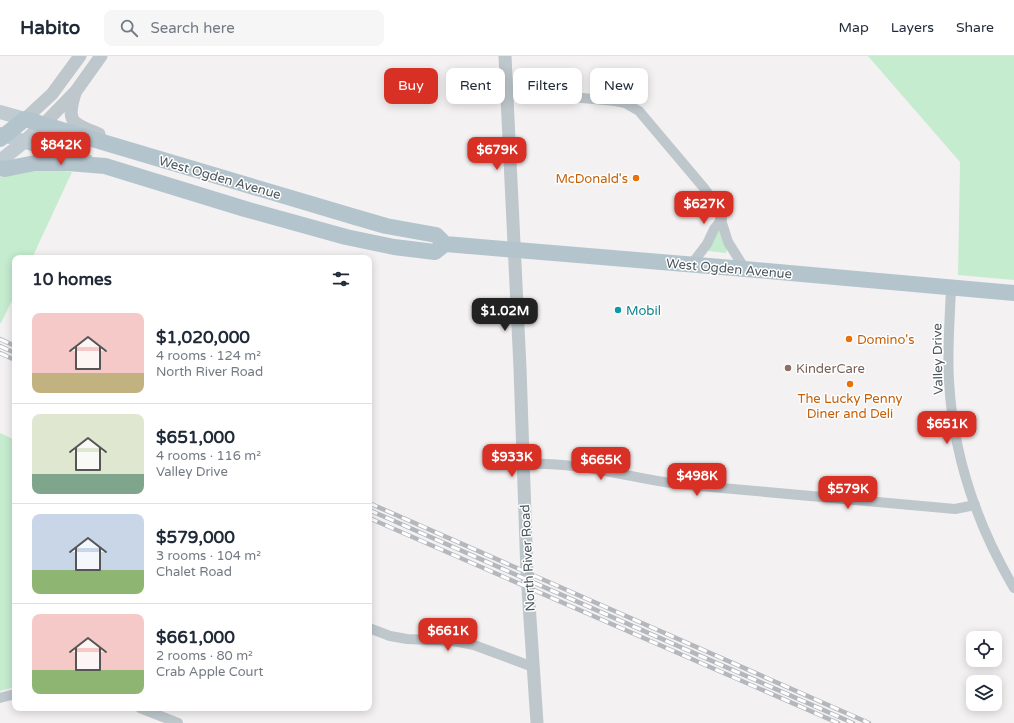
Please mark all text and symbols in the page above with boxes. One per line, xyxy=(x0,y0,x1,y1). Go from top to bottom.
search box xyxy=(104,10,384,46)
text: Habito xyxy=(20,17,80,39)
icon: search xyxy=(118,17,140,39)
text: Search here xyxy=(150,19,235,37)
text: Map xyxy=(839,19,869,36)
text: Layers xyxy=(891,19,934,36)
text: Share xyxy=(956,19,994,36)
chip: Buy xyxy=(384,68,438,104)
chip: Rent xyxy=(446,68,505,104)
chip: Filters xyxy=(513,68,582,104)
chip: New xyxy=(590,68,648,104)
pin: $842K xyxy=(33,132,89,166)
text: $842K xyxy=(40,137,82,153)
pin: $679K xyxy=(469,137,525,171)
text: $679K xyxy=(476,142,518,158)
street label: West Ogden Avenue xyxy=(157,153,283,203)
place label: McDonald's xyxy=(555,171,628,187)
marker: McDonald's xyxy=(631,173,641,183)
pin: $627K xyxy=(676,191,732,225)
text: $627K xyxy=(683,196,725,212)
street label: West Ogden Avenue xyxy=(665,256,793,282)
icon: filters xyxy=(330,268,352,290)
text: 10 homes xyxy=(32,269,112,290)
pin: $1.02M xyxy=(472,298,538,332)
text: $1.02M xyxy=(481,303,529,319)
place label: Mobil xyxy=(626,303,661,319)
marker: Mobil xyxy=(613,305,623,315)
street label: Valley Drive xyxy=(929,323,947,395)
text: $1,020,000 xyxy=(156,327,250,348)
icon: home xyxy=(64,329,112,377)
place label: Domino's xyxy=(857,332,914,348)
marker: Domino's xyxy=(844,334,854,344)
text: 4 rooms · 124 m² xyxy=(156,348,261,364)
place label: KinderCare xyxy=(796,361,865,377)
marker: KinderCare xyxy=(783,363,793,373)
text: North River Road xyxy=(156,364,263,380)
marker: The Lucky Penny Diner and Deli xyxy=(845,379,855,389)
place label: The Lucky Penny Diner and Deli xyxy=(798,391,902,422)
pin: $651K xyxy=(919,411,975,445)
text: $651K xyxy=(926,416,968,432)
text: $651,000 xyxy=(156,427,235,448)
icon: home xyxy=(64,430,112,478)
pin: $933K xyxy=(484,444,540,478)
pin: $665K xyxy=(573,447,629,481)
text: 4 rooms · 116 m² xyxy=(156,448,261,464)
text: $933K xyxy=(491,449,533,465)
text: $665K xyxy=(580,452,622,468)
pin: $498K xyxy=(669,463,725,497)
text: Valley Drive xyxy=(156,464,228,480)
text: $498K xyxy=(676,468,718,484)
pin: $579K xyxy=(820,476,876,510)
text: $579K xyxy=(827,481,869,497)
street label: North River Road xyxy=(517,504,539,612)
text: $579,000 xyxy=(156,527,235,548)
icon: home xyxy=(64,530,112,578)
text: 3 rooms · 104 m² xyxy=(156,548,261,564)
text: Chalet Road xyxy=(156,564,232,580)
pin: $661K xyxy=(420,618,476,652)
text: $661K xyxy=(427,623,469,639)
text: $661,000 xyxy=(156,627,235,648)
icon: home xyxy=(64,630,112,678)
map controls xyxy=(966,631,1002,711)
button: locate xyxy=(966,631,1002,667)
text: 2 rooms · 80 m² xyxy=(156,648,253,664)
text: Crab Apple Court xyxy=(156,664,263,680)
button: layers xyxy=(966,675,1002,711)

